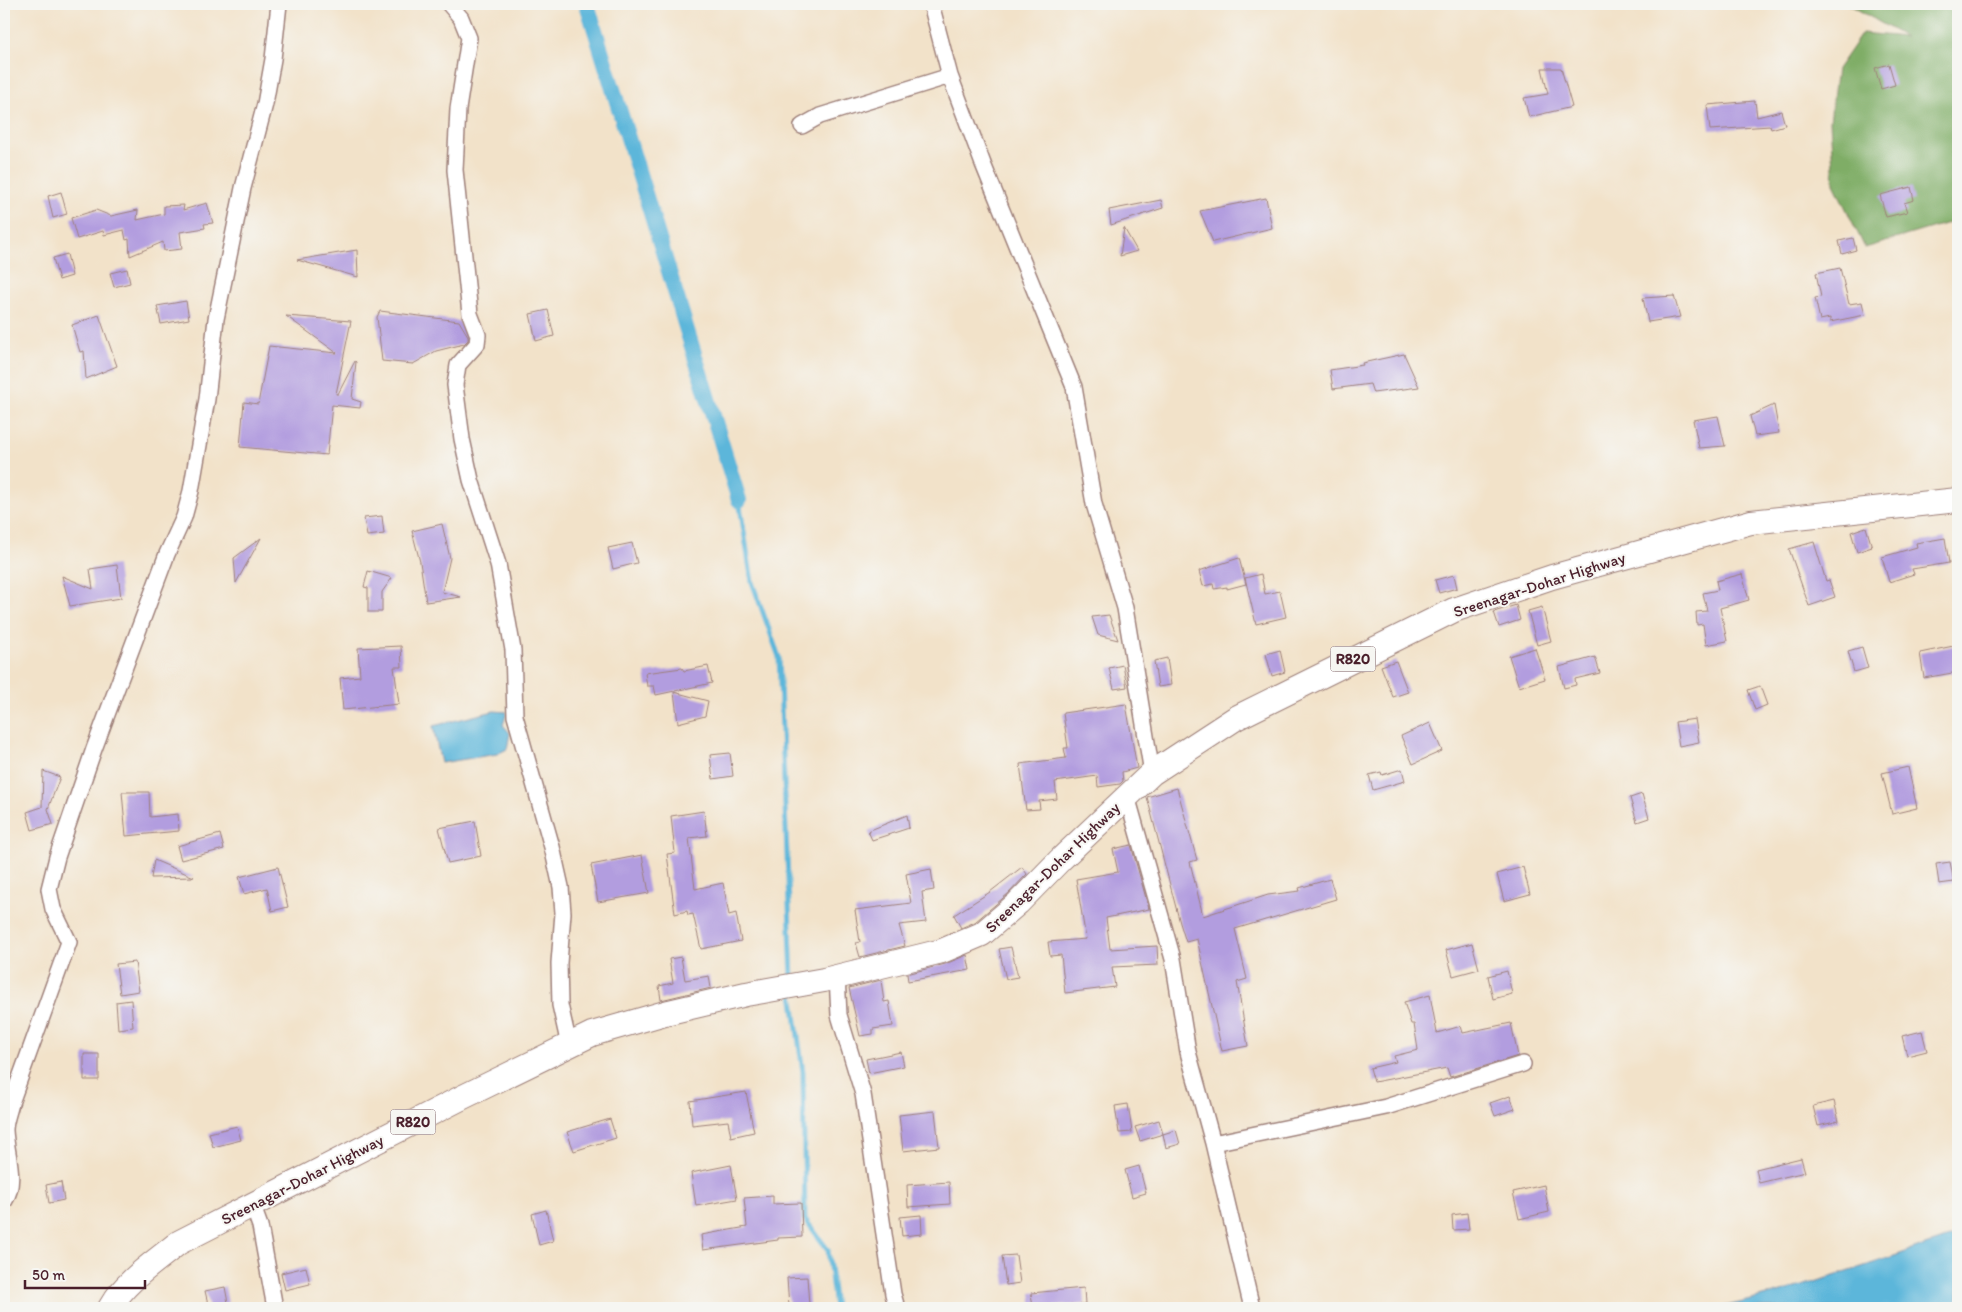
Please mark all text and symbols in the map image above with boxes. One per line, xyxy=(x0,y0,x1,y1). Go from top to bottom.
street label: Sreenagar-Dohar Highway xyxy=(1451,548,1628,621)
road number: R820 xyxy=(1330,646,1376,672)
street label: Sreenagar-Dohar Highway xyxy=(981,798,1124,937)
road number: R820 xyxy=(390,1110,436,1134)
street label: Sreenagar-Dohar Highway xyxy=(218,1130,387,1229)
scale bar xyxy=(25,1257,145,1289)
text: 50 m xyxy=(32,1266,65,1284)

